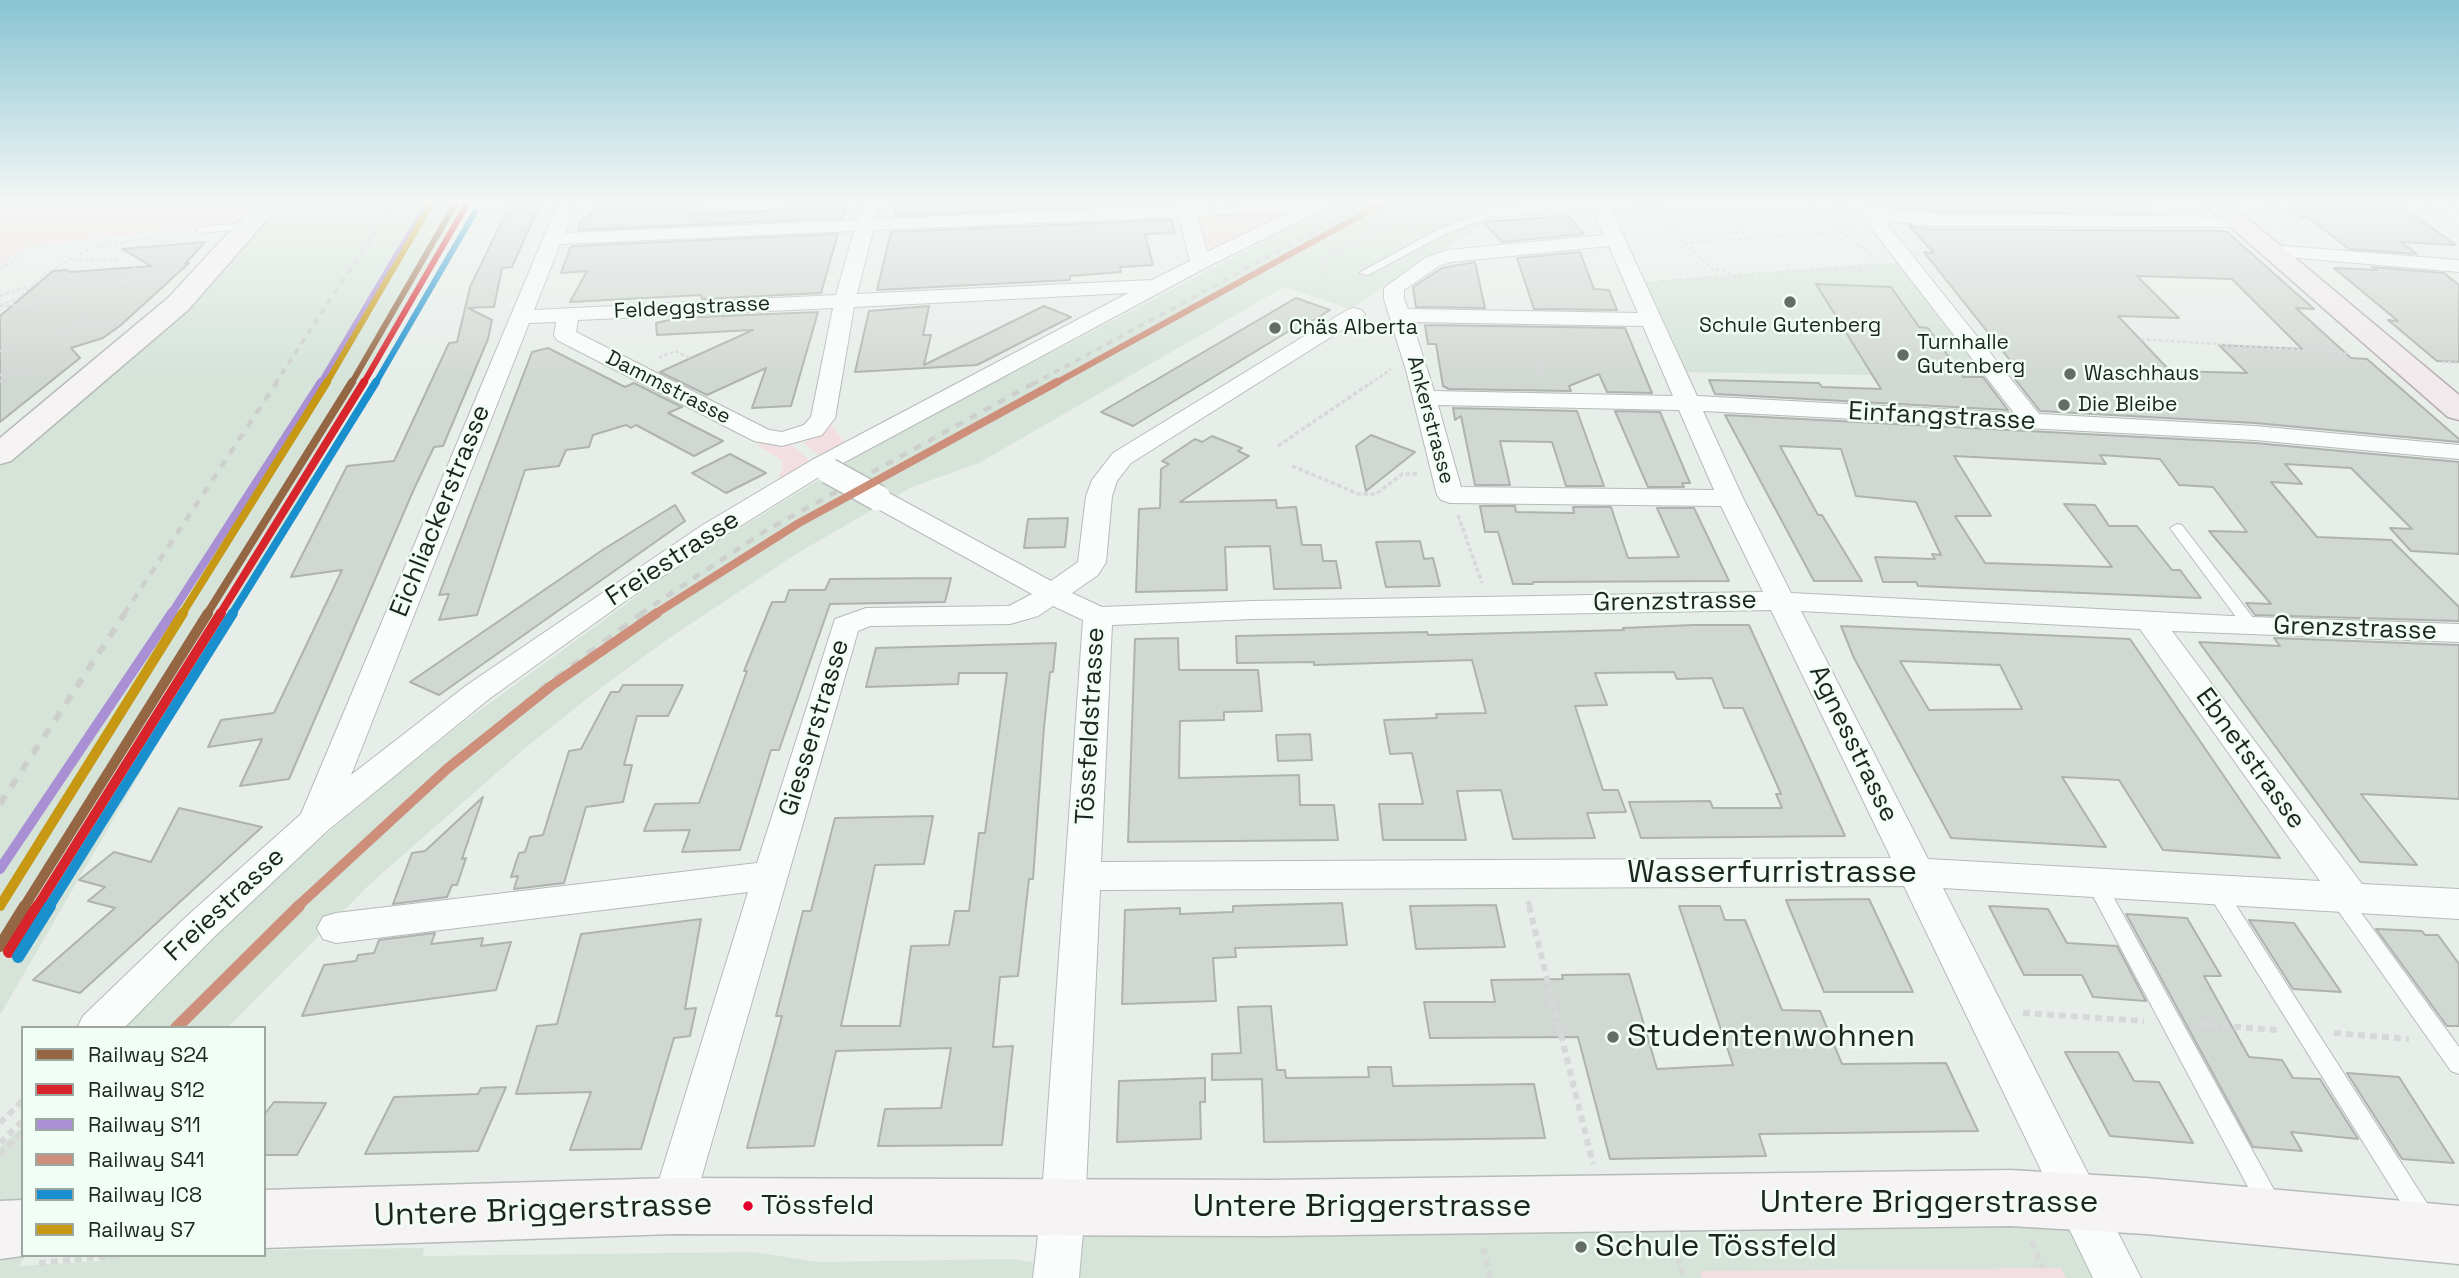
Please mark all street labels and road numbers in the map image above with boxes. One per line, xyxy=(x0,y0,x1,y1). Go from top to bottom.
street label: Feldeggstrasse xyxy=(613,291,771,325)
street label: Dammstrasse xyxy=(601,346,735,430)
street label: Ankerstrasse xyxy=(1401,353,1459,487)
street label: Einfangstrasse xyxy=(1847,397,2037,437)
street label: Eichliackerstrasse xyxy=(384,400,498,622)
street label: Freiestrasse xyxy=(600,504,746,614)
street label: Grenzstrasse xyxy=(1593,585,1757,619)
street label: Grenzstrasse xyxy=(2273,611,2437,647)
street label: Tössfeldstrasse xyxy=(1070,627,1112,825)
street label: Giesserstrasse xyxy=(773,636,857,820)
street label: Agnesstrasse xyxy=(1802,661,1904,827)
street label: Ebnetstrasse xyxy=(2188,682,2312,836)
street label: Freiestrasse xyxy=(158,841,292,969)
street label: Wasserfurristrasse xyxy=(1627,854,1917,892)
street label: Untere Briggerstrasse xyxy=(1760,1184,2098,1222)
street label: Untere Briggerstrasse xyxy=(373,1186,713,1236)
street label: Untere Briggerstrasse xyxy=(1193,1188,1531,1226)

